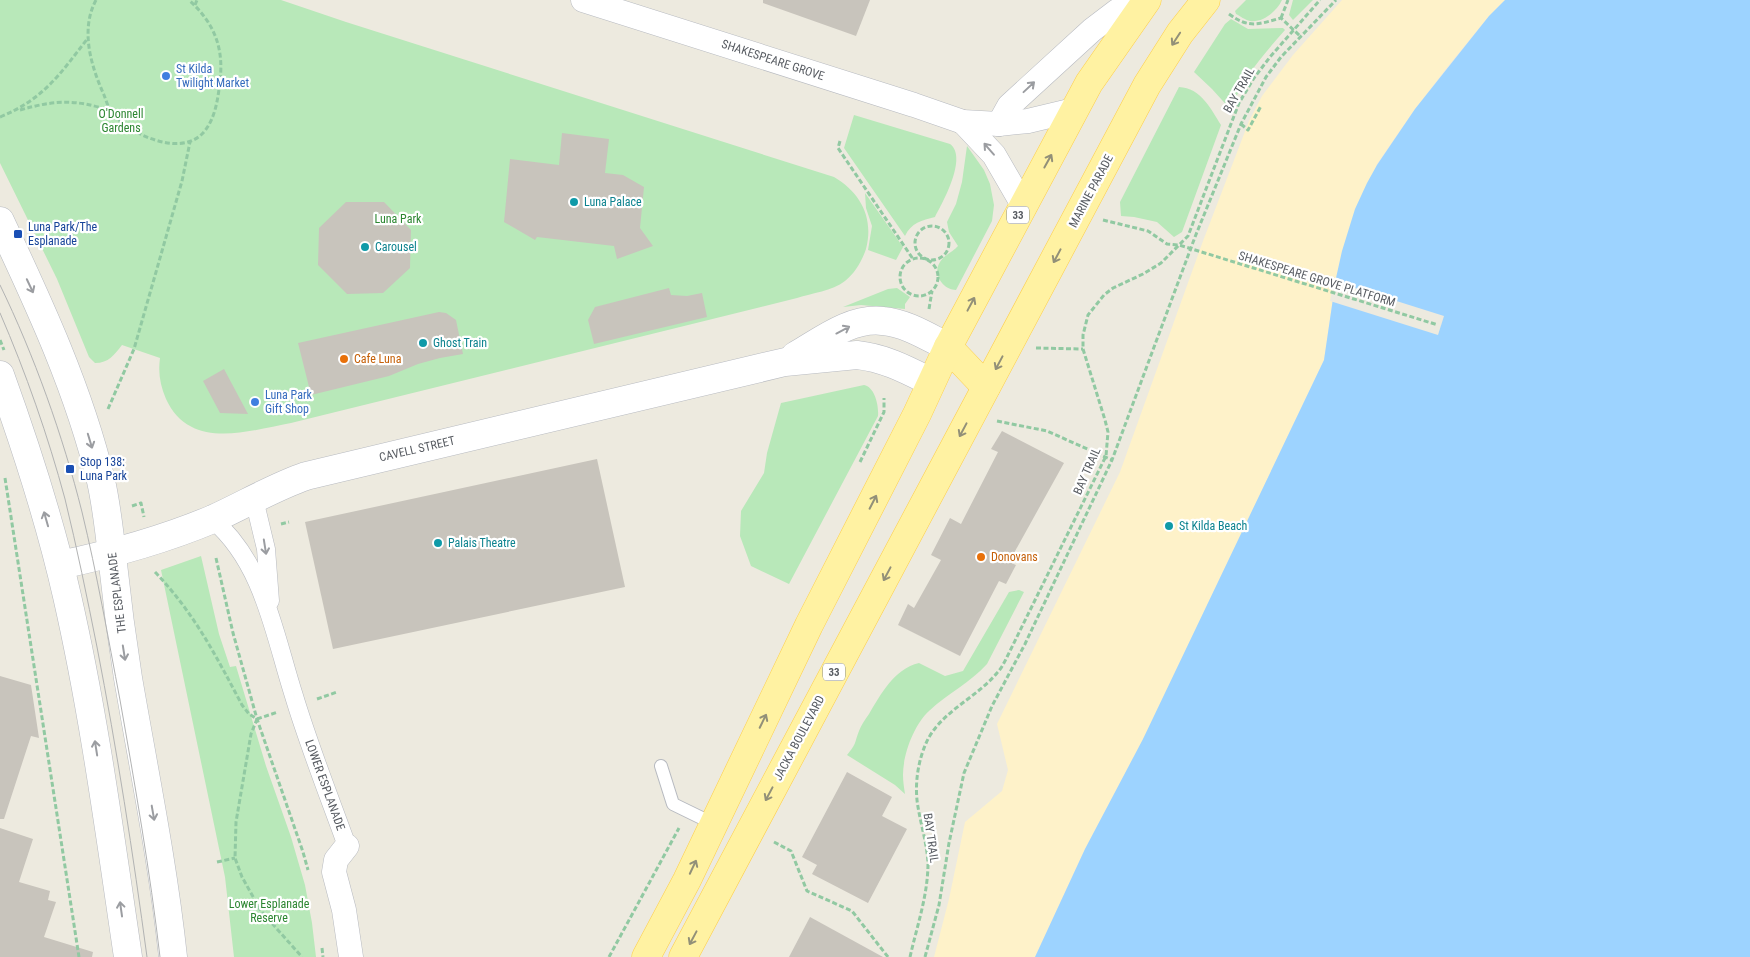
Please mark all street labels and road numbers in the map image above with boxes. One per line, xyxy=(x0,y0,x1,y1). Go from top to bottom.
street label: SHAKESPEARE GROVE xyxy=(720,37,826,83)
street label: BAY TRAIL xyxy=(1220,65,1258,115)
street label: MARINE PARADE xyxy=(1066,152,1116,230)
road number: 33 xyxy=(1007,206,1029,224)
street label: SHAKESPEARE GROVE PLATFORM xyxy=(1237,248,1397,310)
street label: CAVELL STREET xyxy=(378,433,456,465)
street label: BAY TRAIL xyxy=(1070,445,1104,497)
street label: THE ESPLANADE xyxy=(105,552,129,634)
road number: 33 xyxy=(823,664,845,680)
street label: JACKA BOULEVARD xyxy=(771,693,827,783)
street label: LOWER ESPLANADE xyxy=(302,738,348,832)
street label: BAY TRAIL xyxy=(921,812,941,864)

